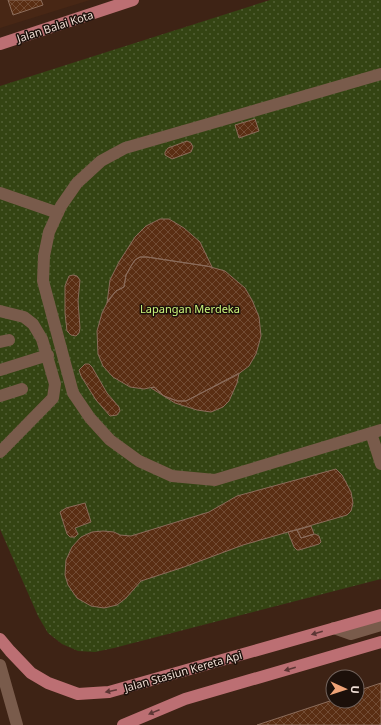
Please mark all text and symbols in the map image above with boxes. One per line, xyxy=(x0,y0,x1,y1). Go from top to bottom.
street label: Jalan Balai Kota xyxy=(14,7,95,46)
park label: Lapangan Merdeka xyxy=(140,301,240,316)
one-way arrow xyxy=(310,630,322,636)
street label: Jalan Stasiun Kereta Api xyxy=(121,647,244,695)
one-way arrow xyxy=(284,666,296,672)
north arrow xyxy=(325,669,365,709)
text: U xyxy=(348,685,363,694)
one-way arrow xyxy=(105,689,117,695)
one-way arrow xyxy=(148,710,160,716)

